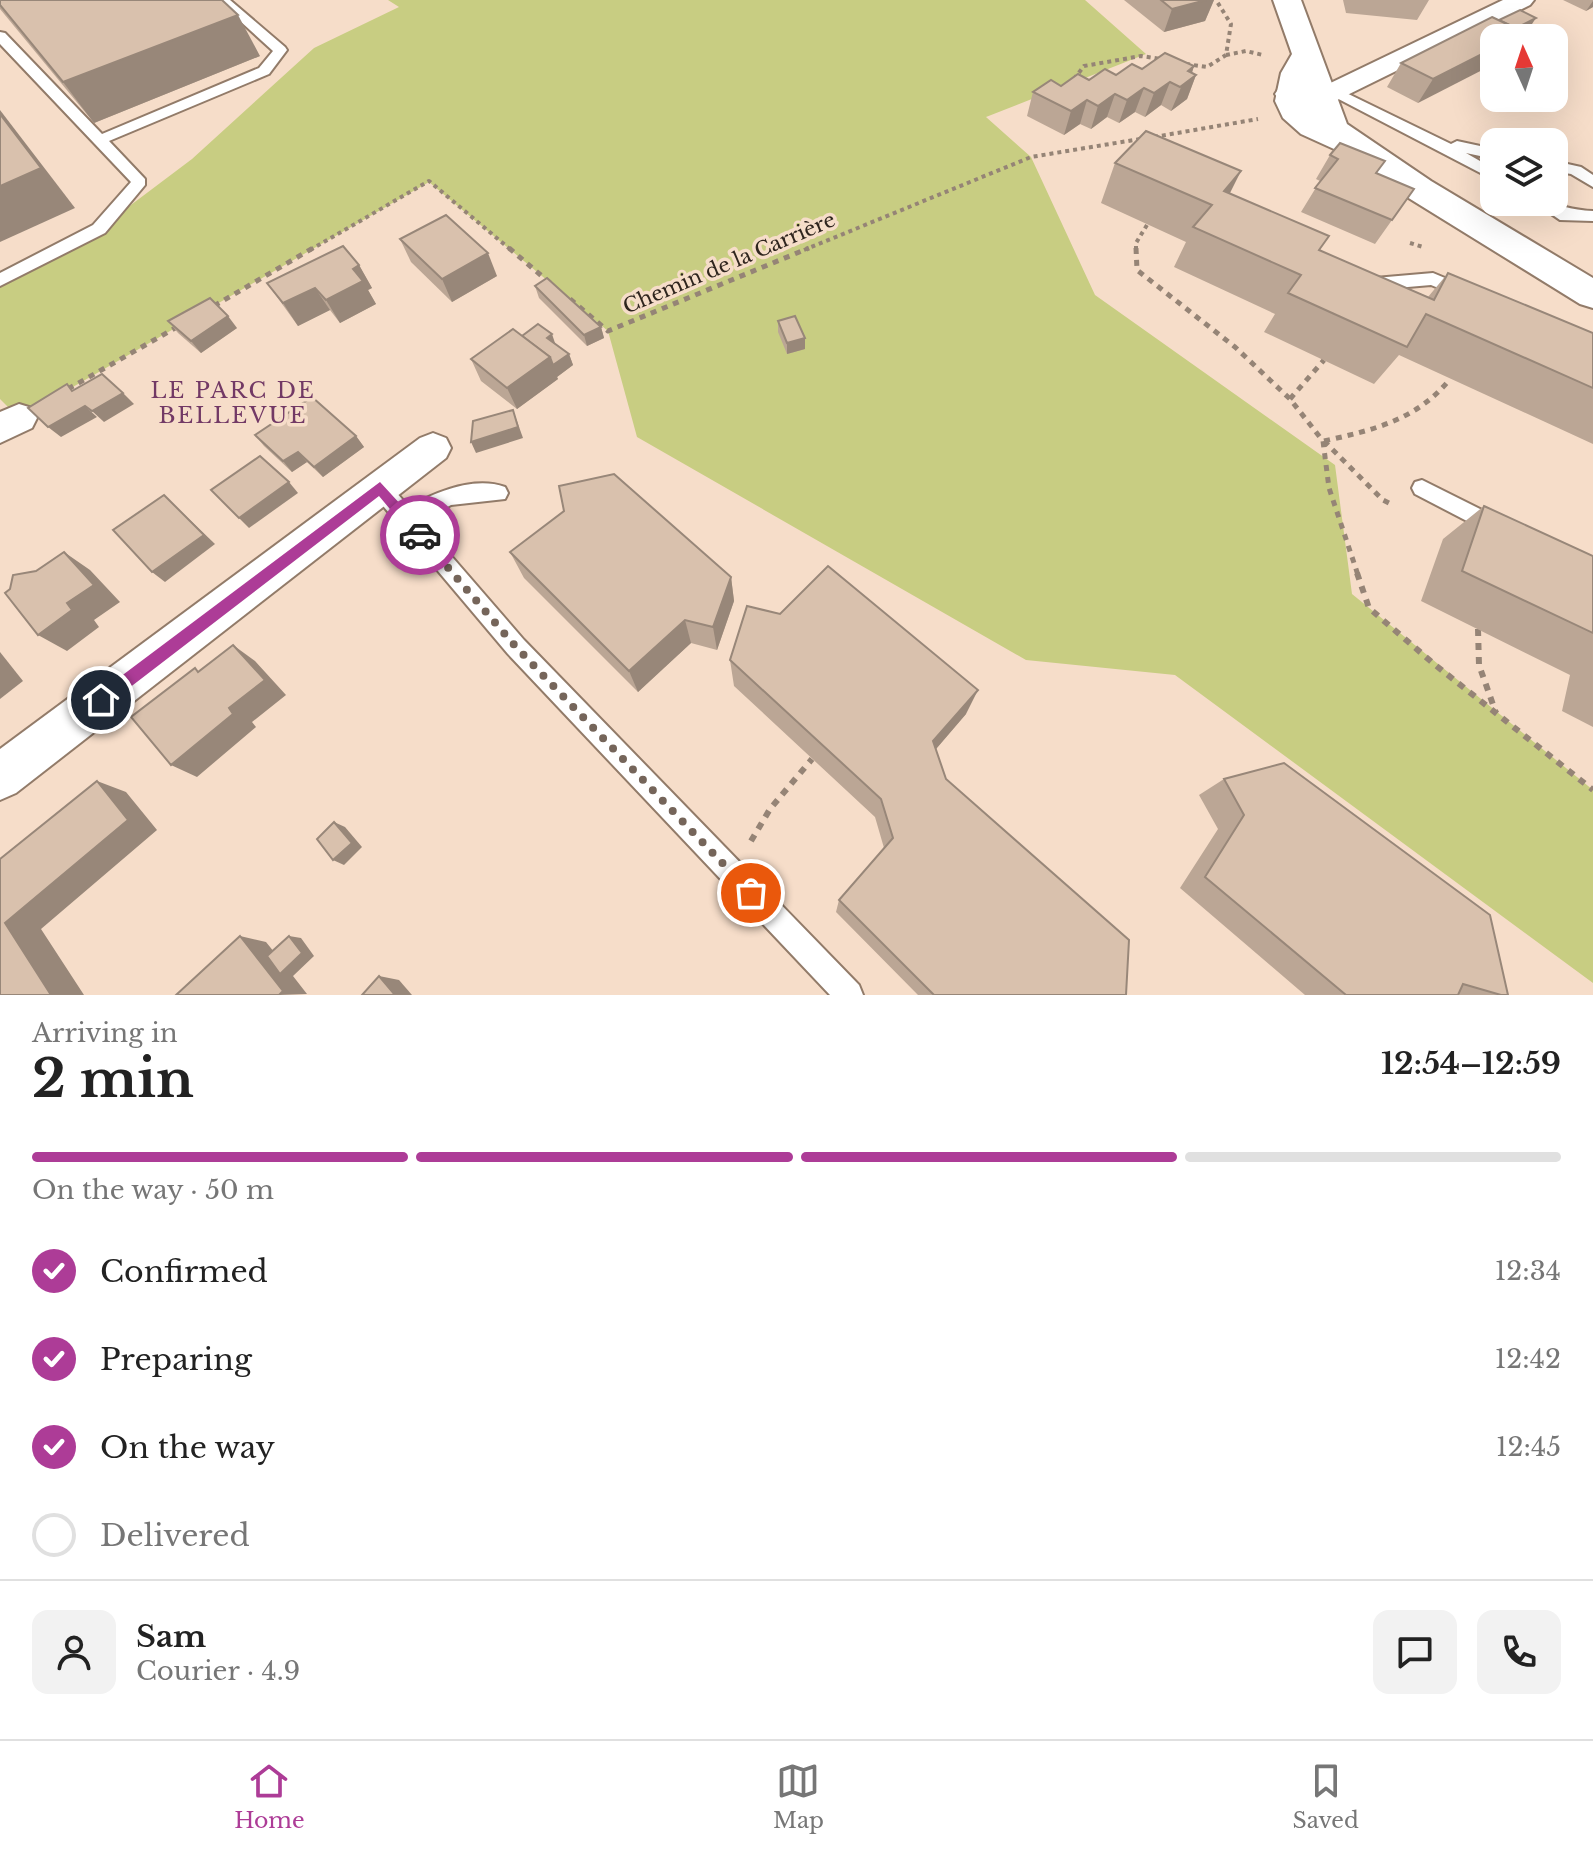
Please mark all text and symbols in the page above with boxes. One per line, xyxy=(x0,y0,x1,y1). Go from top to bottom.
north arrow xyxy=(1480,24,1568,112)
map controls xyxy=(1480,24,1568,216)
button: layers xyxy=(1480,128,1568,216)
street label: Chemin de la Carrière xyxy=(619,207,839,319)
district label: LE PARC DE BELLEVUE xyxy=(150,377,316,429)
courier xyxy=(380,495,460,575)
icon: car xyxy=(398,513,442,557)
pin xyxy=(67,666,135,734)
icon: home xyxy=(79,678,123,722)
pin xyxy=(717,859,785,927)
icon: bag xyxy=(729,871,773,915)
text: Arriving in xyxy=(32,1017,178,1049)
text: 12:54–12:59 xyxy=(1381,1045,1561,1082)
text: 2 min xyxy=(32,1047,194,1111)
text: On the way · 50 m xyxy=(32,1174,274,1206)
icon: check xyxy=(32,1249,76,1293)
text: Confirmed xyxy=(100,1253,268,1290)
text: 12:34 xyxy=(1495,1255,1561,1287)
icon: check xyxy=(32,1337,76,1381)
text: Preparing xyxy=(100,1341,252,1378)
text: 12:42 xyxy=(1495,1343,1561,1375)
icon: check xyxy=(32,1425,76,1469)
text: On the way xyxy=(100,1429,275,1466)
text: 12:45 xyxy=(1496,1431,1561,1463)
text: Delivered xyxy=(100,1517,250,1554)
button: person xyxy=(32,1610,116,1694)
button: chat xyxy=(1373,1610,1457,1694)
button: phone xyxy=(1477,1610,1561,1694)
text: Sam xyxy=(136,1618,206,1655)
text: Courier · 4.9 xyxy=(136,1655,300,1687)
tab: Home xyxy=(234,1759,305,1834)
tab: Map xyxy=(773,1759,824,1834)
tab: Saved xyxy=(1292,1759,1359,1834)

